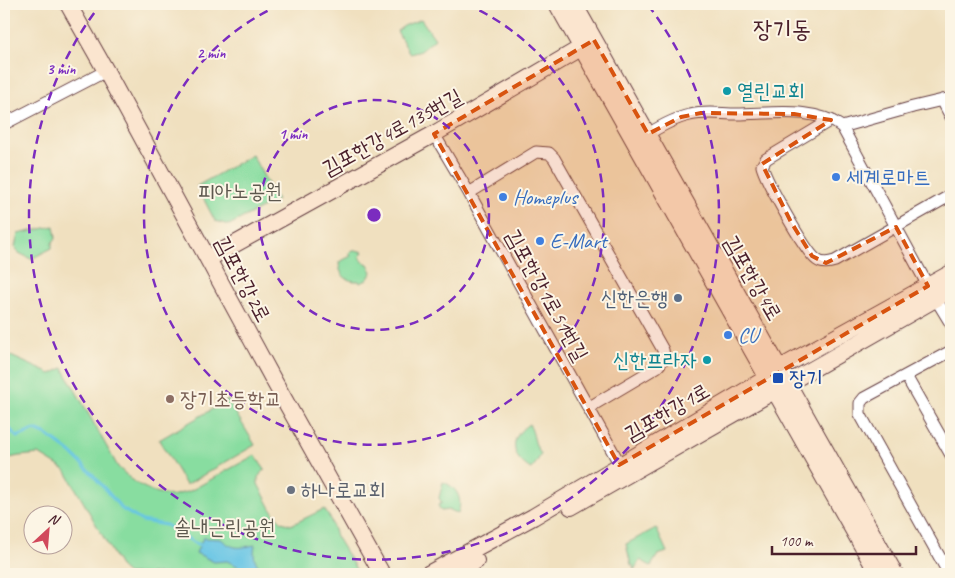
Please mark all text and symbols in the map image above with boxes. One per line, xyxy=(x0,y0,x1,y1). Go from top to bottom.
district label: 장기동 xyxy=(753,14,811,44)
text: 2 min xyxy=(197,44,226,63)
text: 3 min xyxy=(47,60,76,79)
place label: 열린교회 xyxy=(737,78,805,104)
street label: 김포한강4로135번길 xyxy=(317,83,467,181)
marker: 열린교회 xyxy=(721,85,733,97)
text: 1 min xyxy=(279,125,308,144)
place label: 세계로마트 xyxy=(846,164,931,190)
marker: 세계로마트 xyxy=(830,171,842,183)
park label: 피아노공원 xyxy=(198,178,282,204)
place label: Homeplus xyxy=(513,184,579,210)
marker: Homeplus xyxy=(497,191,509,203)
centre of rings xyxy=(365,206,383,224)
street label: 김포한강1로51번길 xyxy=(500,225,594,366)
place label: E-Mart xyxy=(550,228,609,254)
street label: 김포한강2로 xyxy=(209,231,277,327)
street label: 김포한강4로 xyxy=(718,231,788,325)
marker: E-Mart xyxy=(534,235,546,247)
place label: 신한은행 xyxy=(600,285,668,311)
marker: 신한은행 xyxy=(672,292,684,304)
place label: CU xyxy=(738,322,762,348)
marker: CU xyxy=(722,329,734,341)
place label: 신한프라자 xyxy=(613,347,697,373)
marker: 신한프라자 xyxy=(701,354,713,366)
place label: 장기 xyxy=(789,365,823,391)
marker: 장기 xyxy=(771,371,785,385)
street label: 김포한강1로 xyxy=(620,377,714,447)
place label: 장기초등학교 xyxy=(180,386,281,412)
marker: 장기초등학교 xyxy=(164,393,176,405)
place label: 하나로교회 xyxy=(301,477,386,503)
marker: 하나로교회 xyxy=(285,484,297,496)
north arrow xyxy=(22,506,72,556)
text: N xyxy=(46,509,63,529)
park label: 솔내근린공원 xyxy=(174,514,276,540)
scale bar xyxy=(772,523,916,555)
text: 100 m xyxy=(780,532,814,551)

